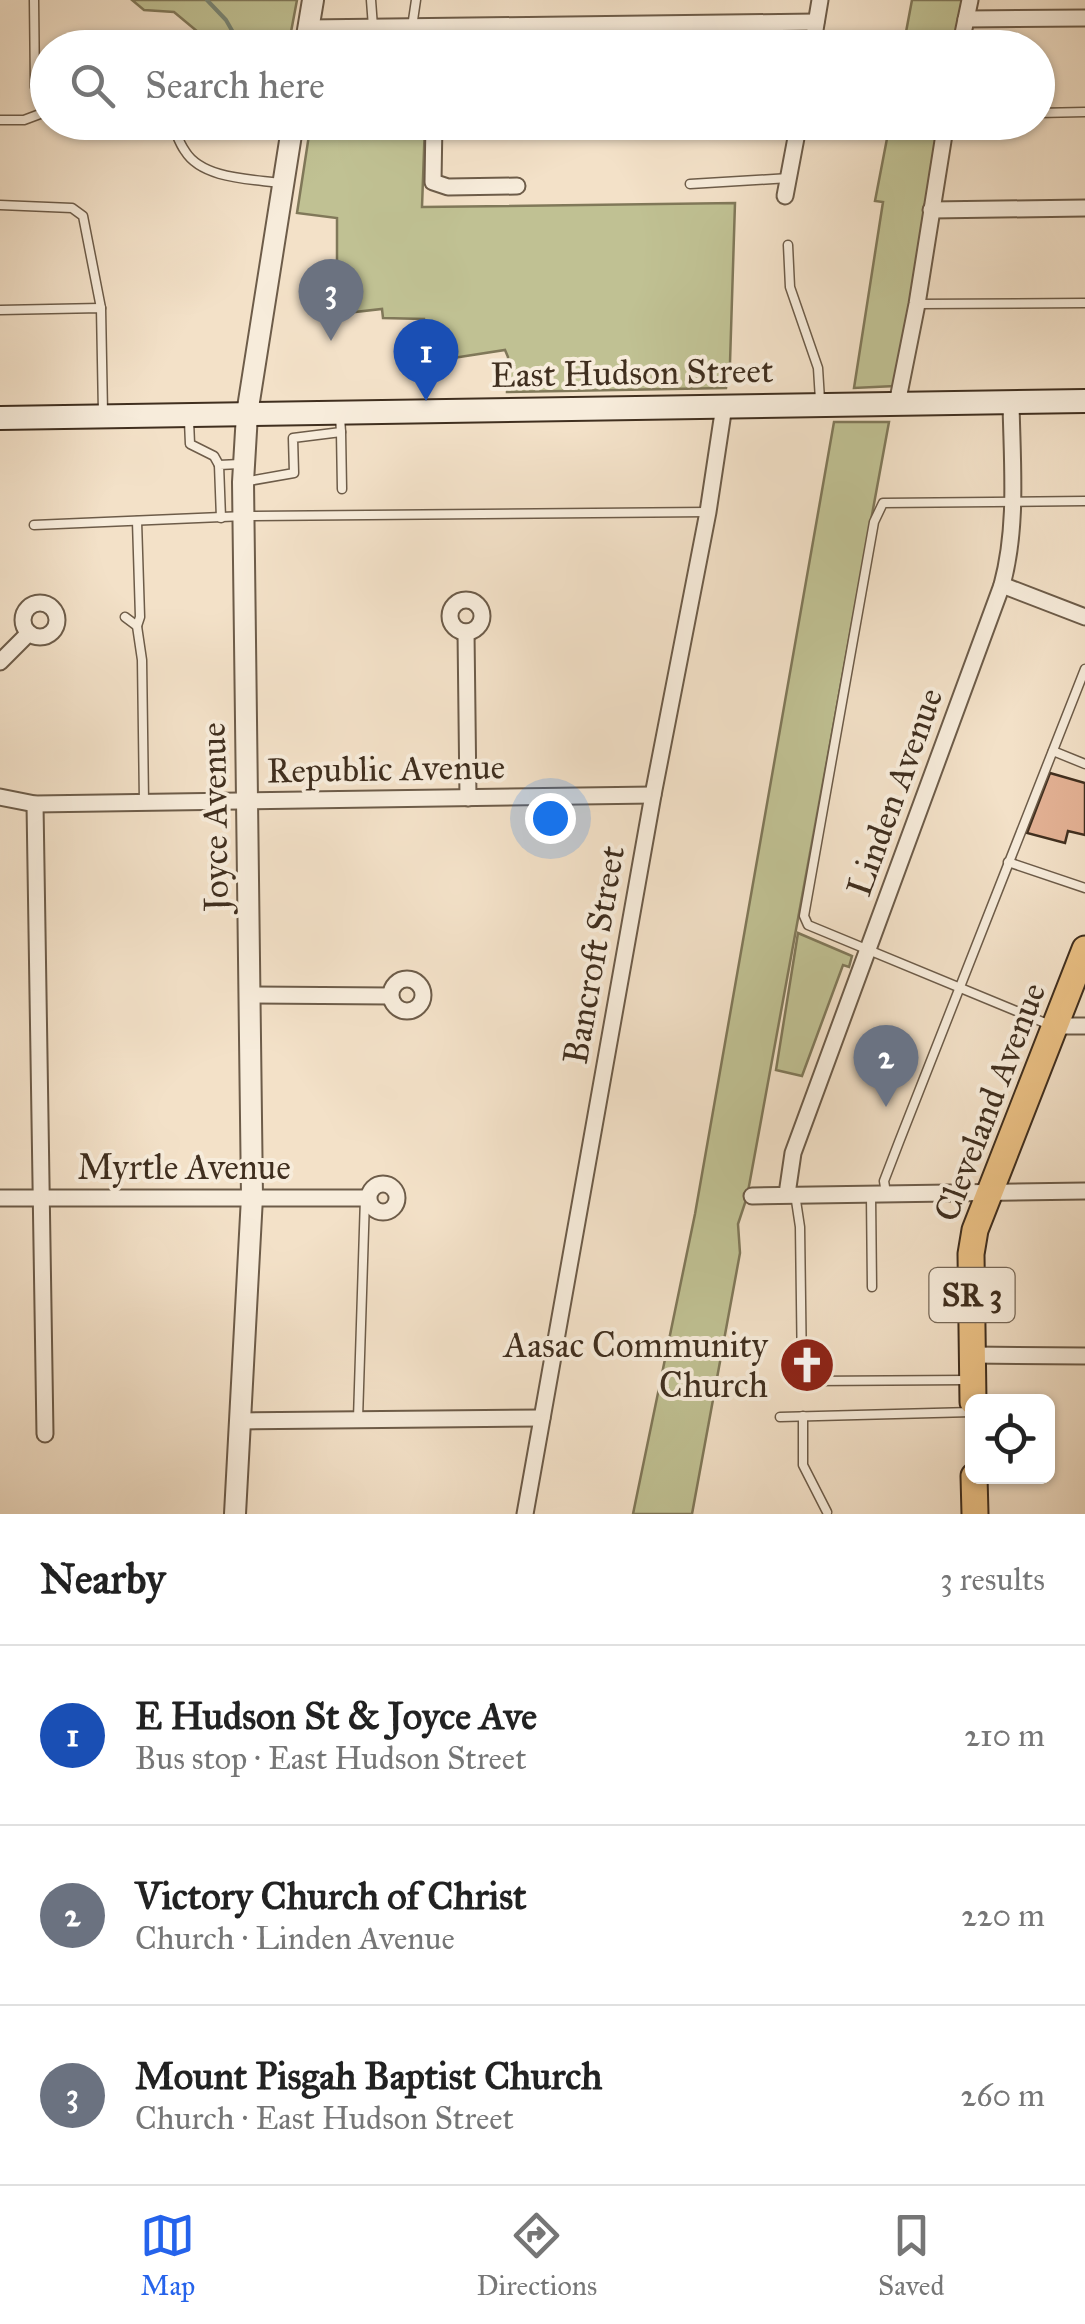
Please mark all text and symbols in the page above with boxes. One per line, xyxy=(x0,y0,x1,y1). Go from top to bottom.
search box xyxy=(30,30,1055,140)
icon: search xyxy=(65,58,120,113)
text: Search here xyxy=(145,62,325,108)
pin: 3 xyxy=(298,258,364,341)
pin: 1 xyxy=(394,318,458,401)
street label: East Hudson Street xyxy=(490,349,774,397)
street label: Linden Avenue xyxy=(837,682,953,902)
street label: Joyce Avenue xyxy=(192,722,238,916)
street label: Republic Avenue xyxy=(266,745,506,793)
your location xyxy=(525,793,576,844)
street label: Bancroft Street xyxy=(554,842,634,1068)
street label: Cleveland Avenue xyxy=(925,977,1055,1227)
pin: 2 xyxy=(854,1024,918,1107)
street label: Myrtle Avenue xyxy=(77,1146,291,1189)
road number: SR 3 xyxy=(930,1268,1014,1322)
place label: Aasac Community Church xyxy=(502,1324,769,1407)
church icon: Aasac Community Church xyxy=(777,1335,837,1395)
map controls xyxy=(965,1394,1055,1484)
button: locate xyxy=(965,1394,1055,1484)
text: Nearby xyxy=(40,1553,165,1605)
text: 3 results xyxy=(940,1560,1045,1599)
text: E Hudson St & Joyce Ave xyxy=(135,1693,537,1739)
text: 1 xyxy=(66,1716,79,1755)
text: 210 m xyxy=(964,1716,1045,1755)
text: Bus stop · East Hudson Street xyxy=(135,1739,526,1778)
text: Victory Church of Christ xyxy=(135,1873,527,1919)
text: 2 xyxy=(65,1896,80,1935)
text: 220 m xyxy=(961,1896,1045,1935)
text: Church · Linden Avenue xyxy=(135,1919,455,1958)
text: Mount Pisgah Baptist Church xyxy=(135,2053,602,2099)
text: 3 xyxy=(66,2076,79,2115)
text: 260 m xyxy=(960,2076,1045,2115)
text: Church · East Hudson Street xyxy=(135,2099,514,2138)
tab: Map xyxy=(140,2208,195,2303)
tab: Directions xyxy=(476,2208,597,2303)
tab: Saved xyxy=(878,2208,945,2303)

